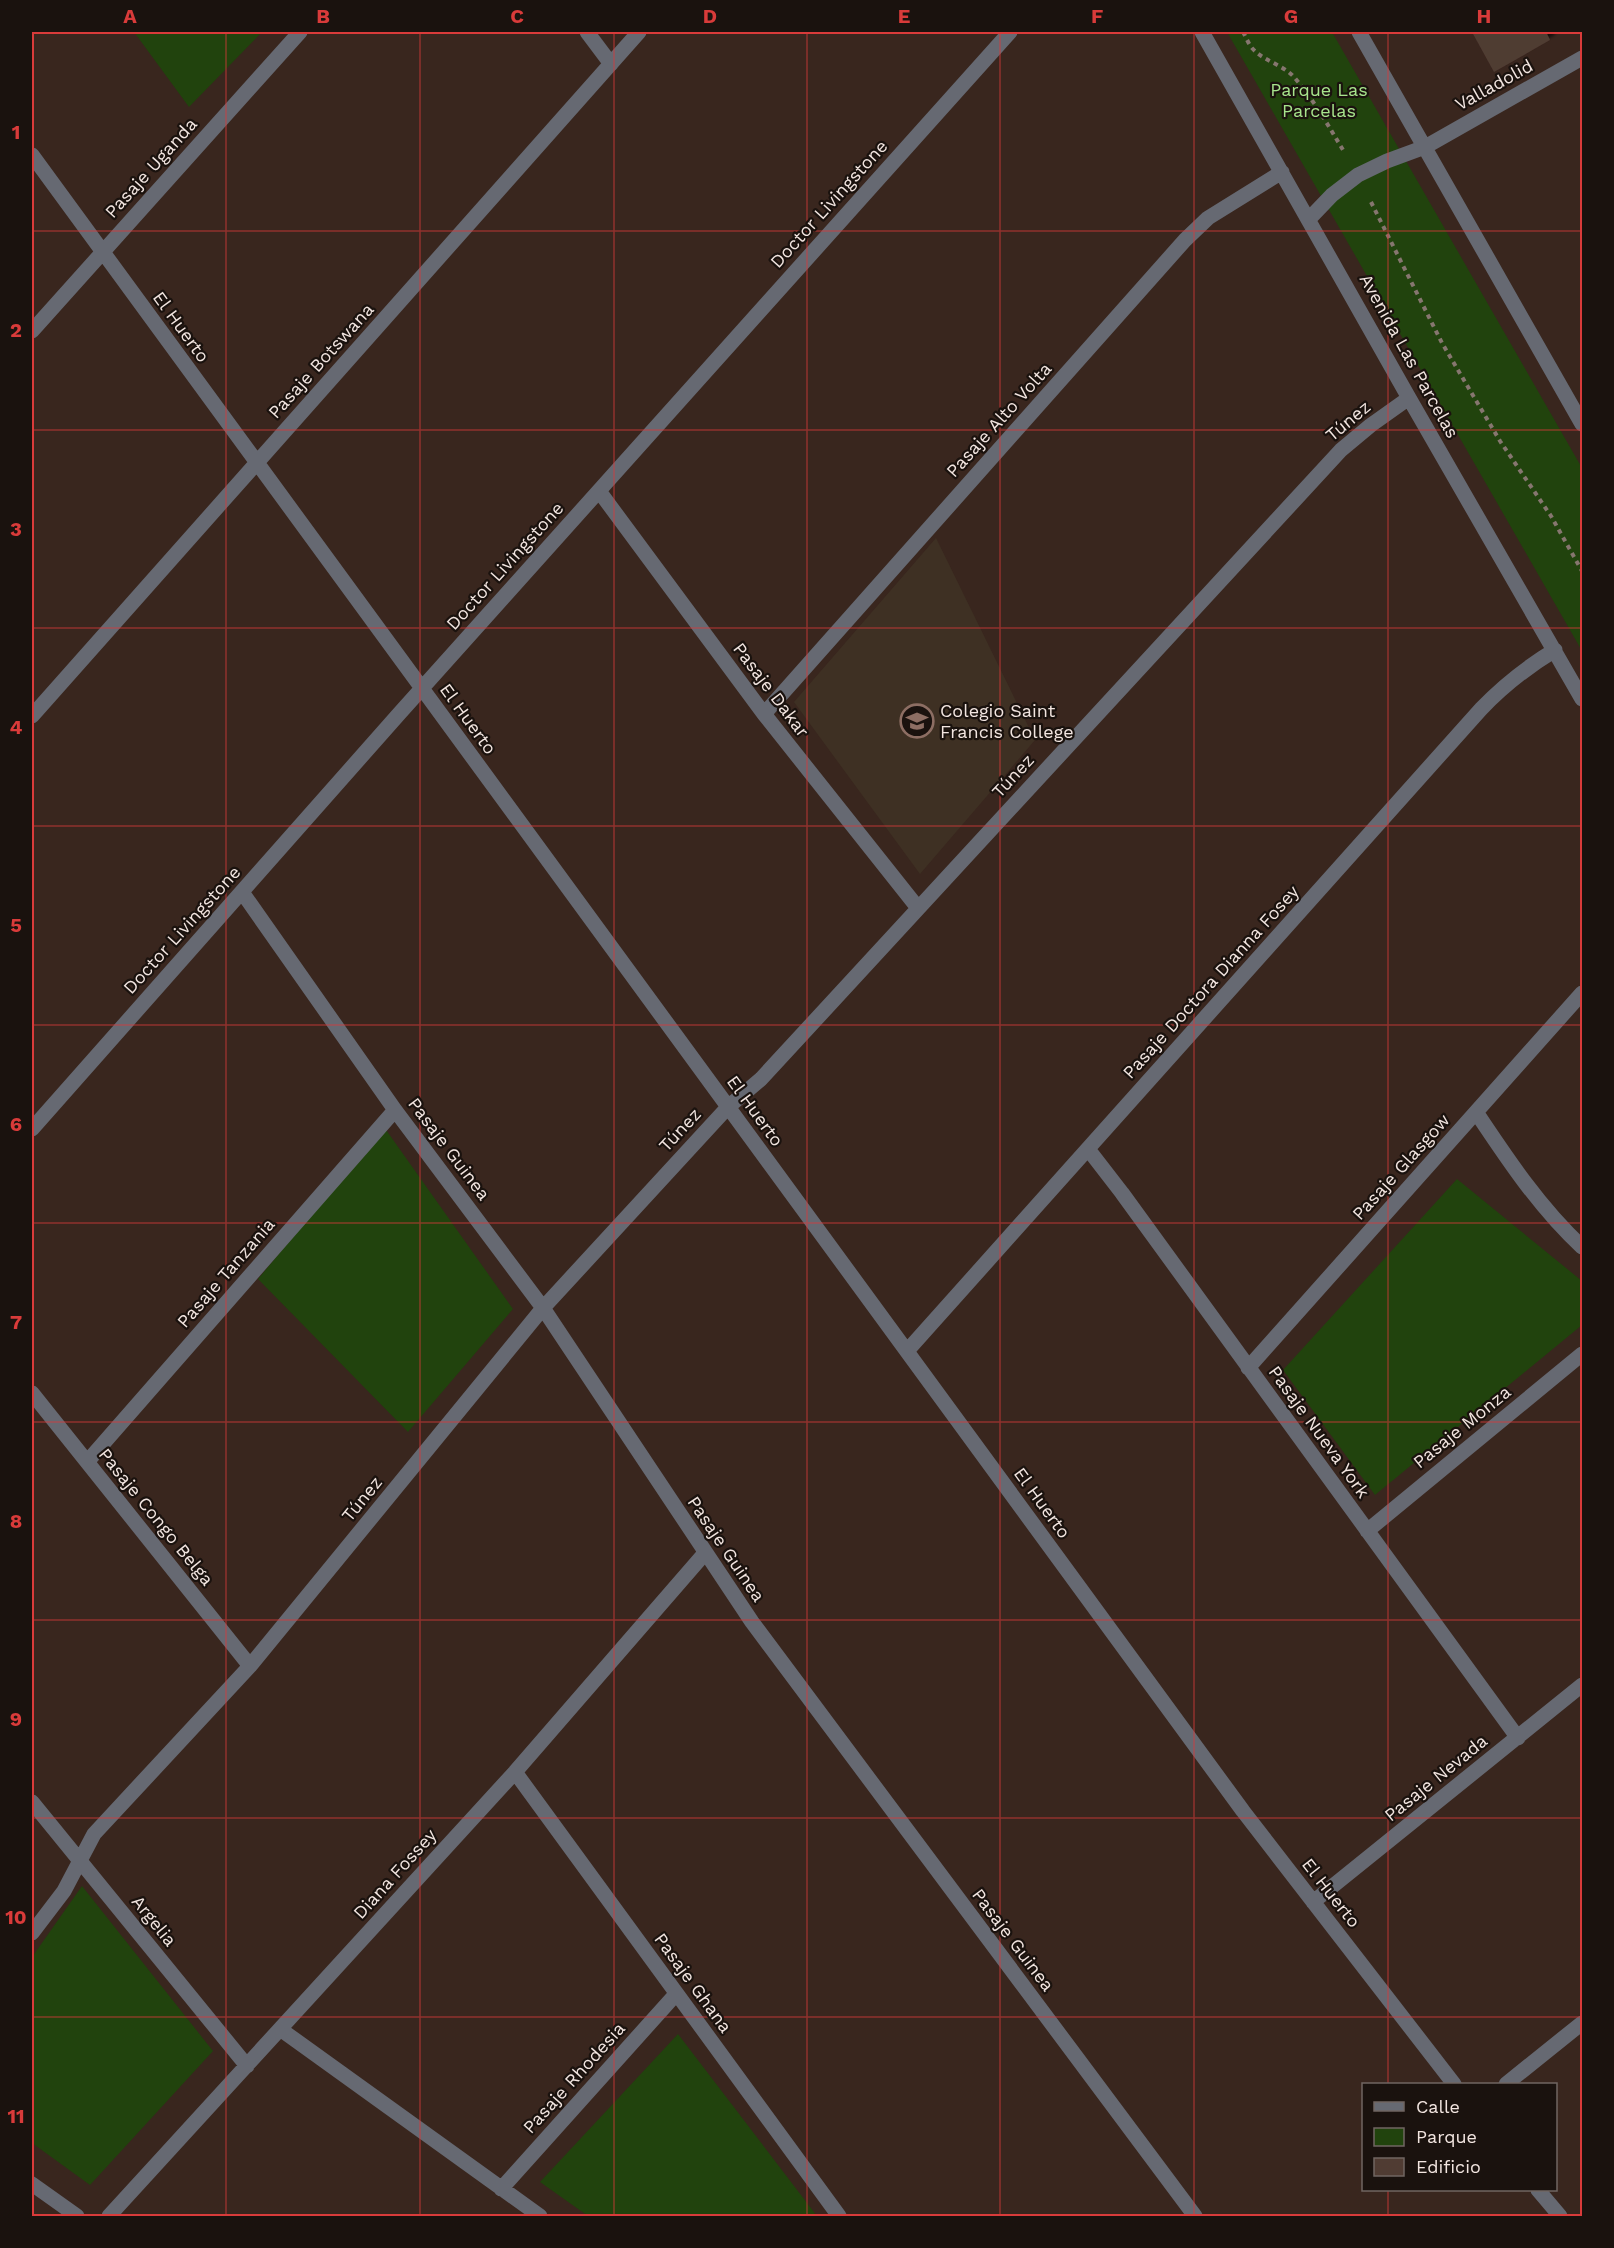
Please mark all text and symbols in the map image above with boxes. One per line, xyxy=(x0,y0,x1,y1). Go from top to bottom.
text: A xyxy=(123,4,137,28)
text: B xyxy=(316,4,330,28)
text: C xyxy=(510,4,524,28)
text: D xyxy=(703,4,717,28)
text: E xyxy=(898,4,910,28)
text: F xyxy=(1091,4,1103,28)
text: G xyxy=(1284,4,1298,28)
text: H xyxy=(1477,4,1491,28)
street label: Valladolid xyxy=(1451,55,1536,115)
park label: Parque Las Parcelas xyxy=(1270,79,1368,121)
street label: Pasaje Uganda xyxy=(100,113,201,222)
text: 1 xyxy=(12,120,20,144)
street label: Doctor Livingstone xyxy=(766,135,892,272)
street label: Avenida Las Parcelas xyxy=(1356,270,1463,442)
street label: El Huerto xyxy=(149,287,214,366)
street label: Pasaje Botswana xyxy=(264,299,378,422)
text: 2 xyxy=(10,318,22,342)
street label: Pasaje Alto Volta xyxy=(942,358,1056,481)
street label: Túnez xyxy=(1321,396,1374,445)
street label: Doctor Livingstone xyxy=(442,497,568,634)
text: 3 xyxy=(10,517,22,541)
street label: Pasaje Dakar xyxy=(729,638,814,741)
street label: El Huerto xyxy=(436,679,501,758)
place label: Colegio Saint Francis College xyxy=(940,700,1074,742)
school or university icon: Colegio Saint Francis College xyxy=(899,703,935,739)
text: 4 xyxy=(10,715,23,739)
street label: Túnez xyxy=(987,749,1038,802)
street label: Doctor Livingstone xyxy=(119,861,245,998)
street label: Pasaje Doctora Dianna Fosey xyxy=(1118,880,1304,1083)
text: 5 xyxy=(10,913,22,937)
street label: El Huerto xyxy=(723,1071,788,1150)
street label: Pasaje Guinea xyxy=(404,1093,495,1204)
street label: Túnez xyxy=(654,1103,705,1156)
street label: Pasaje Glasgow xyxy=(1347,1109,1454,1224)
text: 6 xyxy=(10,1112,22,1136)
street label: Pasaje Tanzania xyxy=(172,1214,279,1332)
text: 7 xyxy=(10,1310,22,1334)
street label: Pasaje Nueva York xyxy=(1264,1362,1374,1502)
street label: Pasaje Monza xyxy=(1409,1381,1515,1472)
street label: Pasaje Congo Belga xyxy=(95,1444,218,1589)
street label: El Huerto xyxy=(1010,1463,1075,1542)
street label: Túnez xyxy=(337,1472,386,1525)
street label: Pasaje Guinea xyxy=(683,1492,769,1605)
text: 8 xyxy=(10,1509,22,1533)
text: 9 xyxy=(10,1707,22,1731)
street label: Pasaje Nevada xyxy=(1380,1730,1491,1825)
street label: Diana Fossey xyxy=(349,1824,441,1923)
street label: El Huerto xyxy=(1298,1854,1365,1932)
street label: Pasaje Guinea xyxy=(968,1884,1059,1995)
street label: Argelia xyxy=(128,1891,181,1950)
text: 10 xyxy=(5,1905,27,1929)
street label: Pasaje Ghana xyxy=(650,1929,737,2037)
street label: Pasaje Rhodesia xyxy=(518,2018,629,2137)
legend xyxy=(1362,2083,1557,2191)
text: Calle xyxy=(1416,2096,1460,2117)
text: 11 xyxy=(7,2104,25,2128)
text: Parque xyxy=(1416,2126,1477,2147)
text: Edificio xyxy=(1416,2156,1481,2177)

